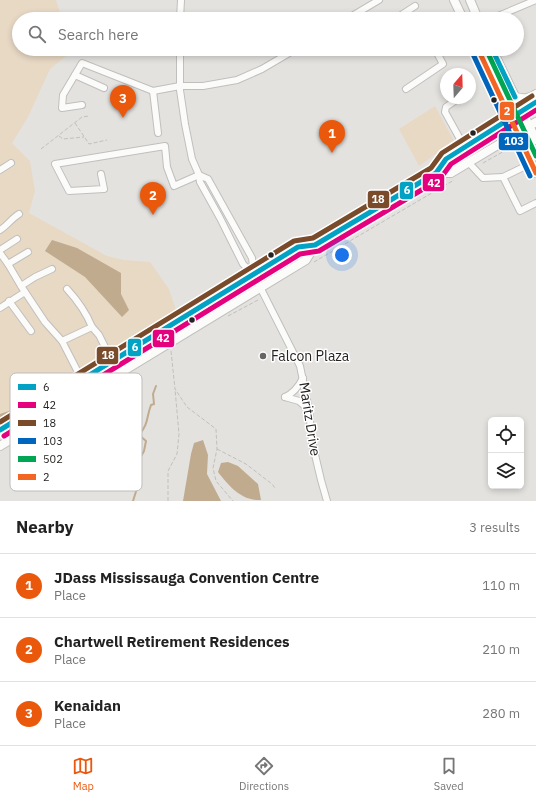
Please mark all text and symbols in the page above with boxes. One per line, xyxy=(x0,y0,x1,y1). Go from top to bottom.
search box xyxy=(12,12,524,56)
icon: search xyxy=(26,23,48,45)
text: Search here xyxy=(58,25,138,44)
north arrow xyxy=(440,68,476,104)
pin: 3 xyxy=(110,85,136,118)
unlabelled marker xyxy=(489,95,499,105)
line badge: 2 xyxy=(499,101,515,121)
text: 2 xyxy=(504,104,511,118)
pin: 1 xyxy=(319,120,345,153)
unlabelled marker xyxy=(468,128,478,138)
line badge: 103 xyxy=(498,132,529,151)
text: 103 xyxy=(504,134,524,148)
line badge: 42 xyxy=(422,173,445,192)
text: 42 xyxy=(427,176,441,190)
line badge: 6 xyxy=(399,181,414,200)
pin: 2 xyxy=(140,182,166,215)
text: 6 xyxy=(404,183,411,197)
line badge: 18 xyxy=(367,190,390,209)
text: 18 xyxy=(371,192,385,206)
your location xyxy=(332,245,352,265)
unlabelled marker xyxy=(266,250,276,260)
unlabelled marker xyxy=(187,315,197,325)
line badge: 42 xyxy=(152,329,175,348)
text: 42 xyxy=(156,331,170,345)
line badge: 6 xyxy=(127,338,142,357)
text: 6 xyxy=(132,340,139,354)
line badge: 18 xyxy=(96,346,119,365)
place label: Falcon Plaza xyxy=(271,347,350,365)
text: 18 xyxy=(101,348,115,362)
marker: Falcon Plaza xyxy=(258,351,268,361)
legend xyxy=(10,373,142,491)
text: 6 xyxy=(43,380,50,394)
street label: Maritz Drive xyxy=(295,381,325,458)
text: 42 xyxy=(43,398,56,412)
text: 18 xyxy=(43,416,56,430)
map controls xyxy=(488,417,524,489)
button: locate xyxy=(488,417,524,453)
text: 103 xyxy=(43,434,63,448)
text: 502 xyxy=(43,452,63,466)
button: layers xyxy=(488,453,524,489)
text: 2 xyxy=(43,470,50,484)
text: Nearby xyxy=(16,516,74,538)
text: 3 results xyxy=(469,519,520,536)
text: JDass Mississauga Convention Centre xyxy=(54,568,319,587)
text: 1 xyxy=(25,577,33,594)
text: 110 m xyxy=(482,577,520,594)
text: Place xyxy=(54,587,86,604)
text: Chartwell Retirement Residences xyxy=(54,632,290,651)
text: 2 xyxy=(25,641,33,658)
text: 210 m xyxy=(482,641,520,658)
text: Place xyxy=(54,651,86,668)
text: Kenaidan xyxy=(54,696,121,715)
text: 3 xyxy=(25,705,33,722)
text: 280 m xyxy=(482,705,520,722)
text: Place xyxy=(54,715,86,732)
tab: Map xyxy=(72,755,94,793)
tab: Directions xyxy=(239,755,289,793)
tab: Saved xyxy=(434,755,464,793)

